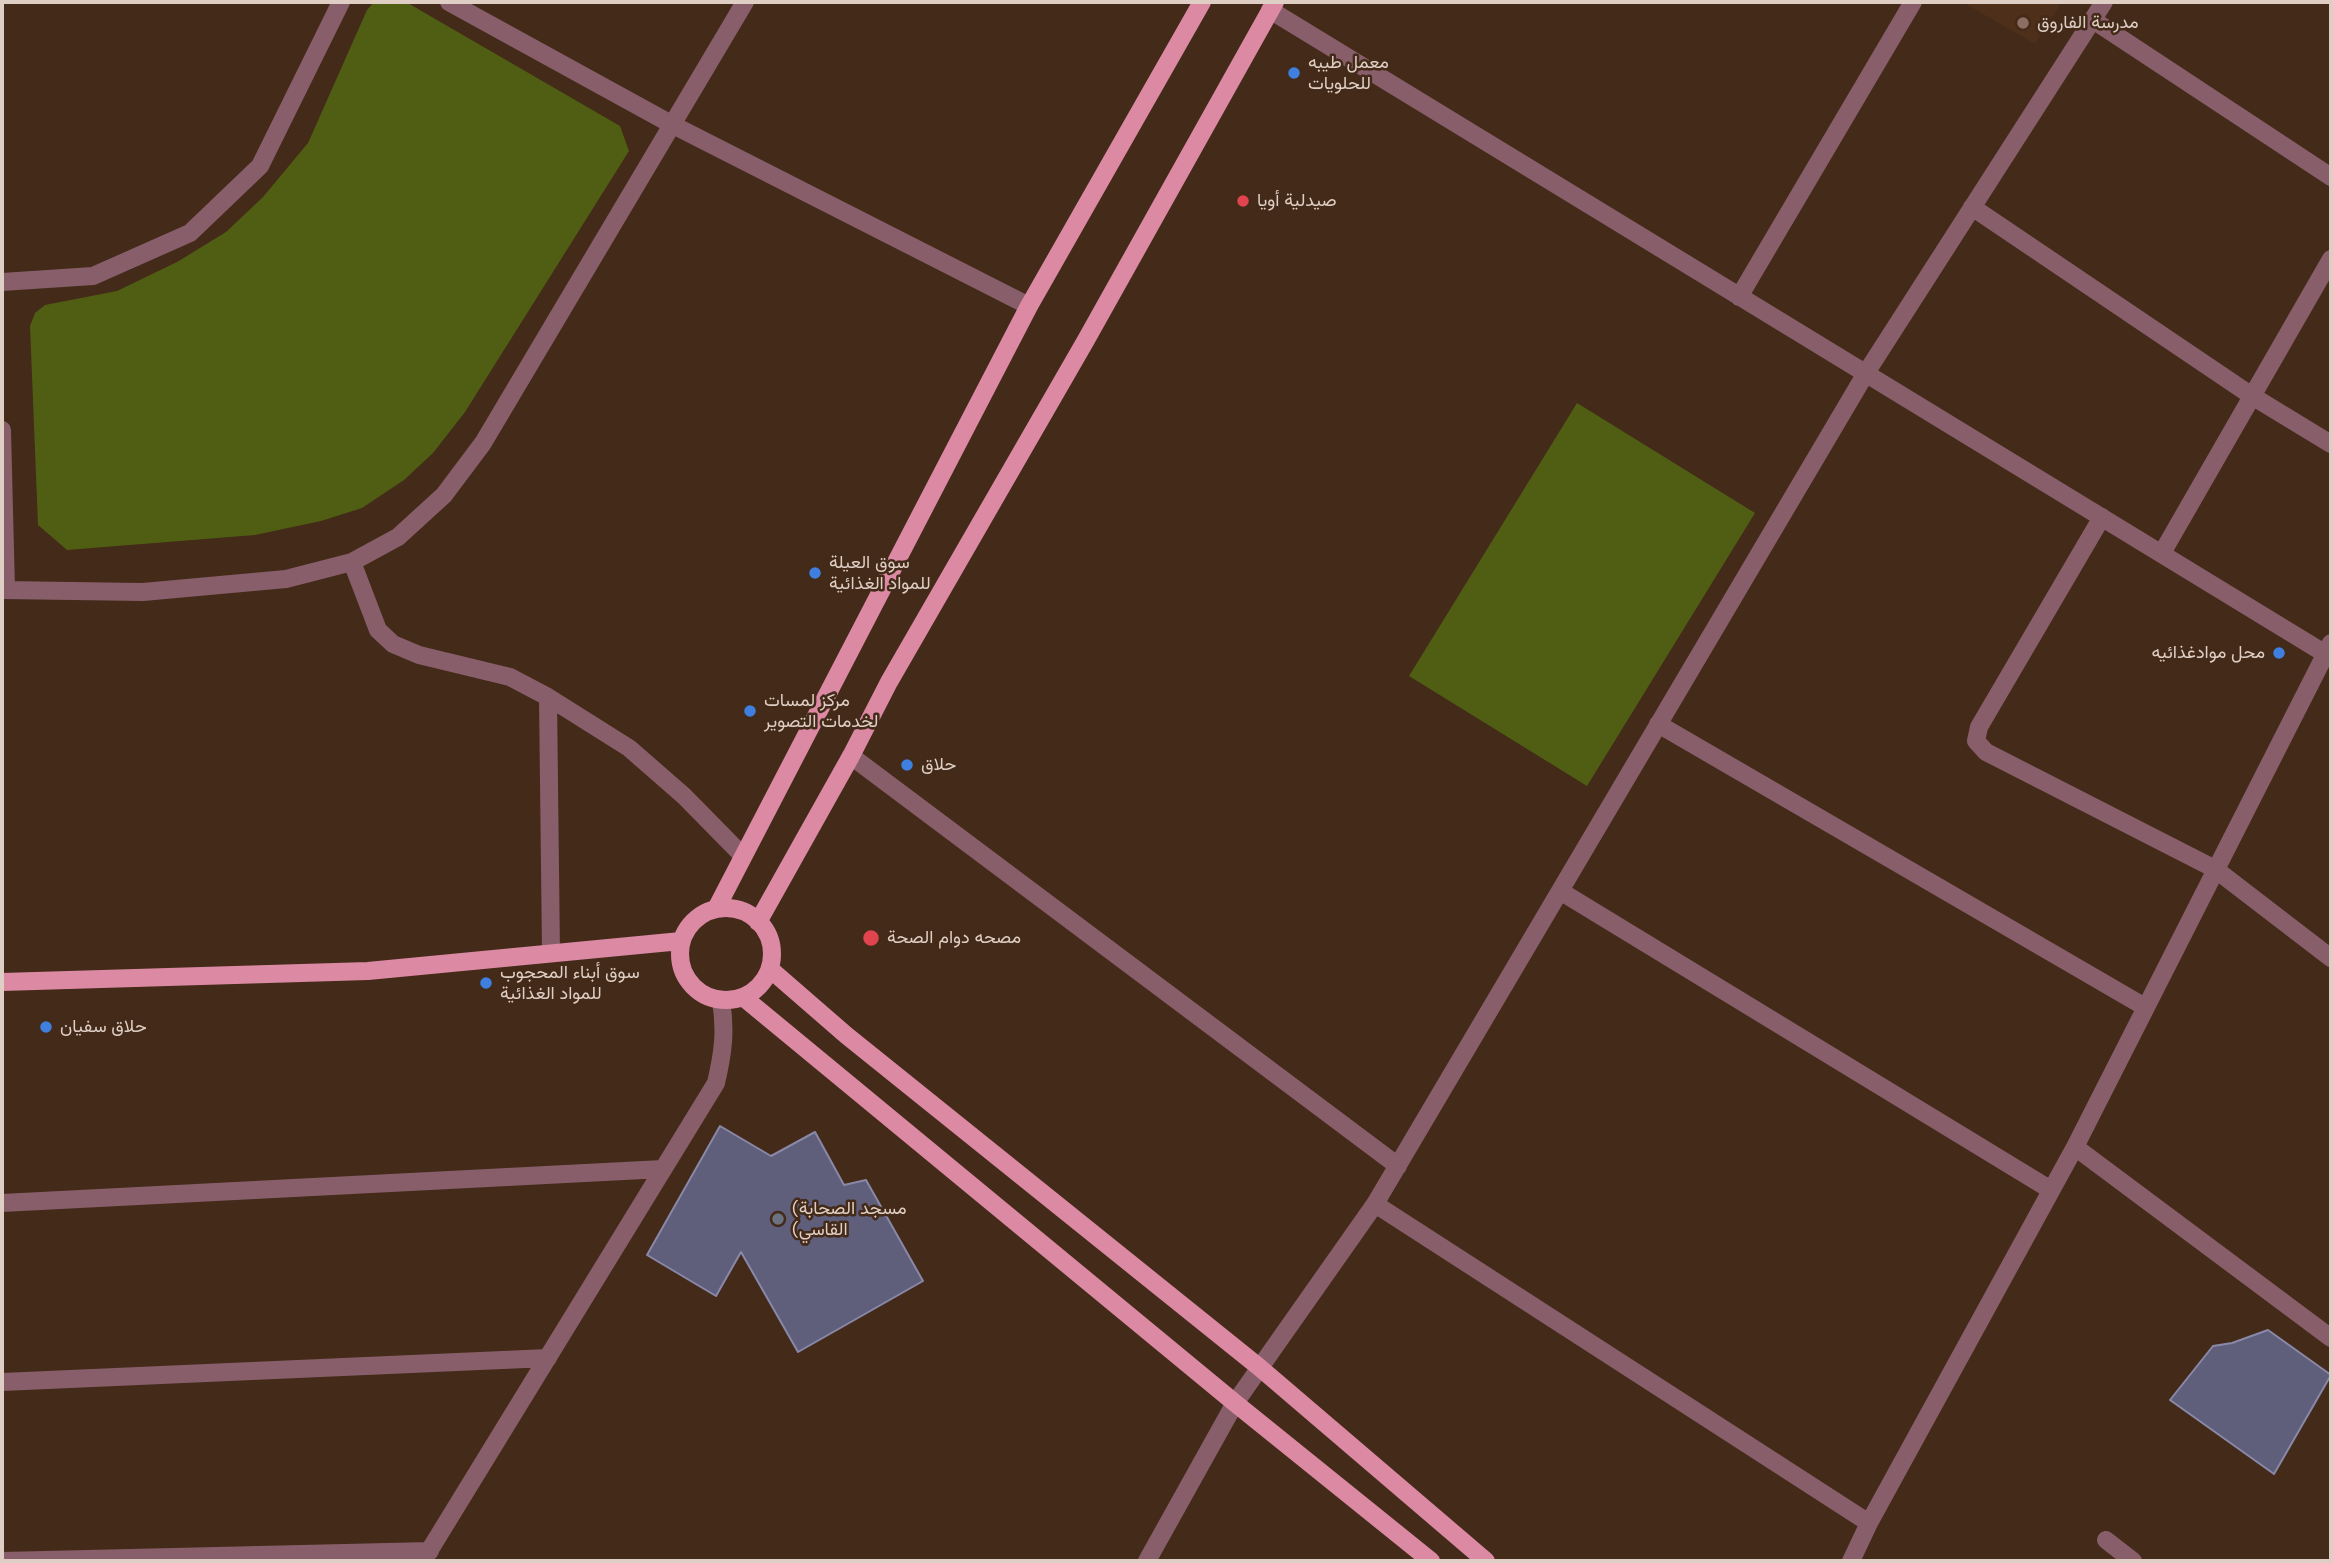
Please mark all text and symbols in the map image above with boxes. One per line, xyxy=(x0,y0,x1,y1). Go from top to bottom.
place label: مدرسة الفاروق xyxy=(2037,12,2139,34)
marker: مدرسة الفاروق xyxy=(2015,15,2031,31)
place label: معمل طيبه للحلويات xyxy=(1308,52,1389,94)
marker: معمل طيبه للحلويات xyxy=(1286,65,1302,81)
place label: صيدلية أويا xyxy=(1257,190,1336,212)
marker: صيدلية أويا xyxy=(1235,193,1251,209)
place label: سوق العيلة للمواد الغذائية xyxy=(829,552,931,594)
marker: سوق العيلة للمواد الغذائية xyxy=(807,565,823,581)
place label: محل موادغذائيه xyxy=(2151,642,2265,664)
marker: محل موادغذائيه xyxy=(2271,645,2287,661)
place label: مركز لمسات لخدمات التصوير xyxy=(764,690,878,732)
marker: مركز لمسات لخدمات التصوير xyxy=(742,703,758,719)
place label: حلاق xyxy=(921,754,956,776)
marker: حلاق xyxy=(899,757,915,773)
place label: مصحه دوام الصحة xyxy=(887,927,1021,949)
marker: مصحه دوام الصحة xyxy=(861,928,881,948)
place label: سوق أبناء المحجوب للمواد الغذائية xyxy=(500,962,640,1004)
marker: سوق أبناء المحجوب للمواد الغذائية xyxy=(478,975,494,991)
place label: حلاق سفيان xyxy=(60,1016,147,1038)
marker: حلاق سفيان xyxy=(38,1019,54,1035)
place label: (مسجد الصحابة (القاسي xyxy=(792,1198,907,1240)
marker: (مسجد الصحابة (القاسي xyxy=(770,1211,786,1227)

